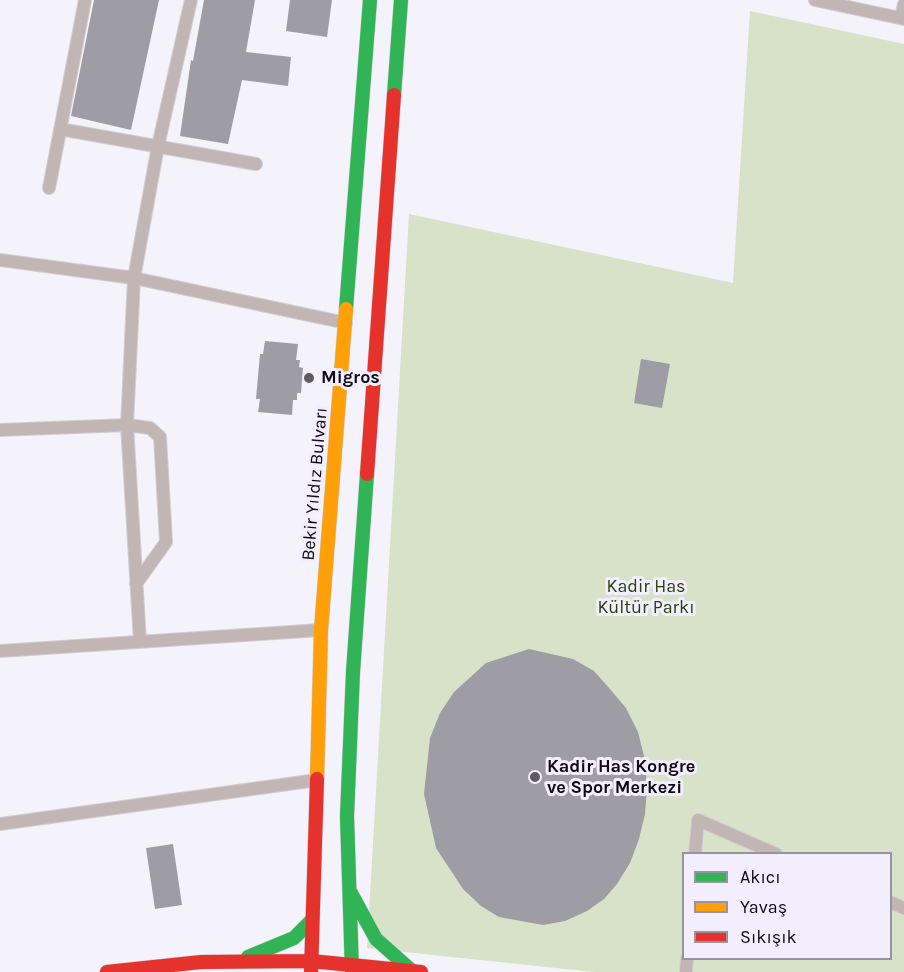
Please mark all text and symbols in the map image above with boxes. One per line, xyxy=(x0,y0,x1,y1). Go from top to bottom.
place label: Migros xyxy=(321,367,380,389)
marker: Migros xyxy=(302,371,316,385)
street label: Bekir Yıldız Bulvarı xyxy=(298,406,332,562)
park label: Kadir Has Kültür Parkı xyxy=(597,576,695,618)
place label: Kadir Has Kongre ve Spor Merkezi xyxy=(547,756,695,798)
marker: Kadir Has Kongre ve Spor Merkezi xyxy=(528,770,542,784)
legend xyxy=(682,852,892,960)
text: Akıcı xyxy=(740,866,781,888)
text: Yavaş xyxy=(740,896,787,918)
text: Sıkışık xyxy=(740,926,797,948)

